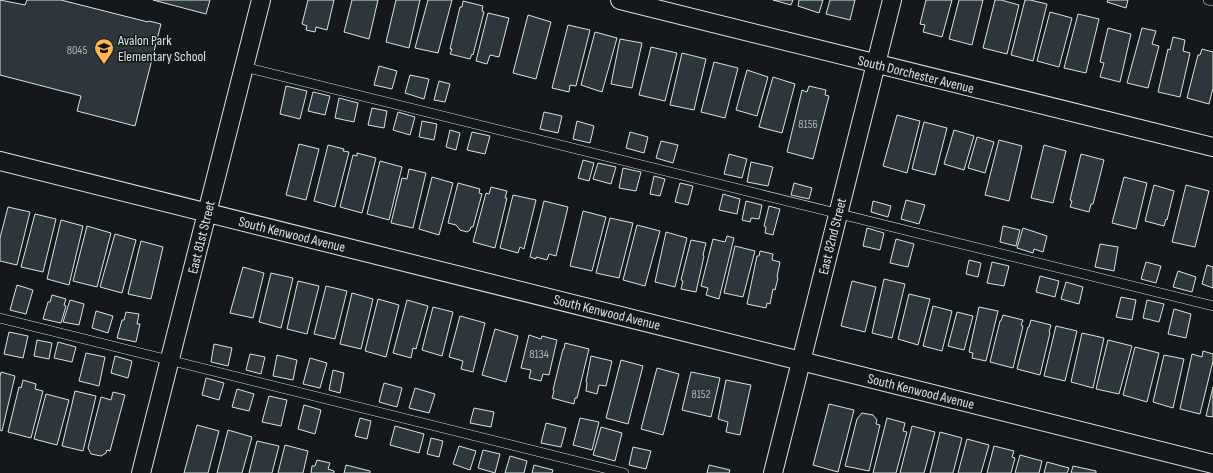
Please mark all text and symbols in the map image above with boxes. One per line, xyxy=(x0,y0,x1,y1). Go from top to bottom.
place label: Avalon Park Elementary School xyxy=(117,32,206,65)
school or university icon: Avalon Park Elementary School xyxy=(93,37,115,65)
house number: 8045 xyxy=(67,43,87,58)
street label: South Dorchester Avenue xyxy=(856,52,976,97)
house number: 8156 xyxy=(798,117,818,132)
street label: East 82nd Street xyxy=(815,196,850,276)
street label: East 81st Street xyxy=(184,199,219,275)
street label: South Kenwood Avenue xyxy=(237,213,347,256)
street label: South Kenwood Avenue xyxy=(552,291,662,334)
house number: 8134 xyxy=(529,347,549,362)
street label: South Kenwood Avenue xyxy=(866,370,976,413)
house number: 8152 xyxy=(691,387,711,402)

